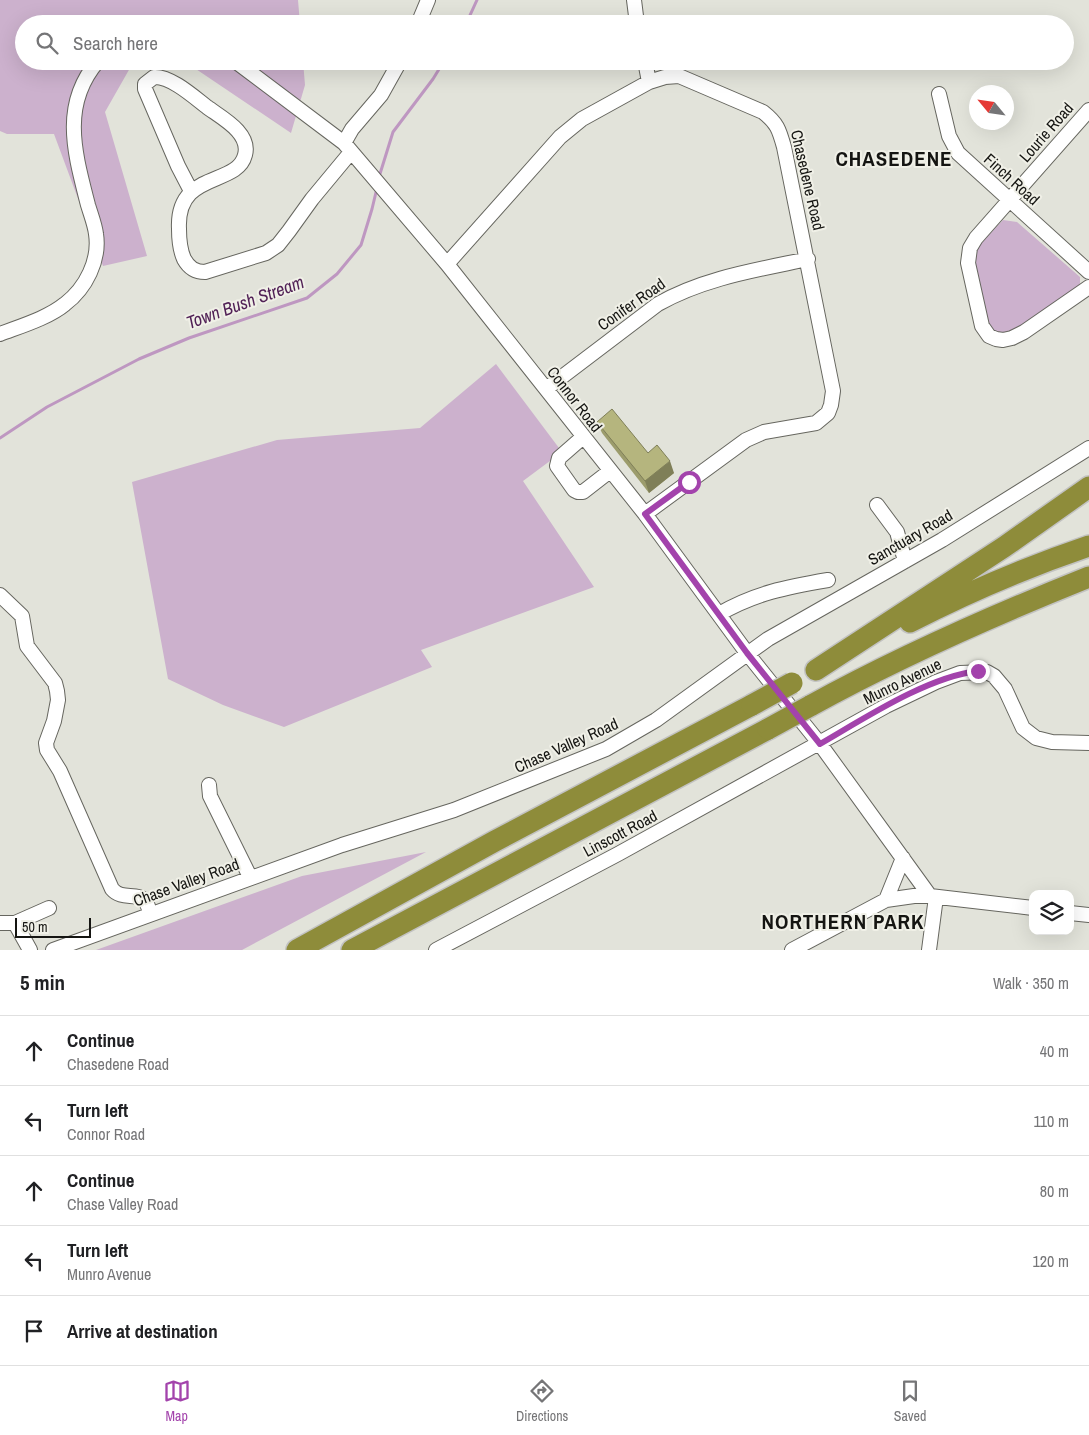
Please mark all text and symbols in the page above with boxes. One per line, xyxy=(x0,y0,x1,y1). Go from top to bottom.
search box xyxy=(15,15,1074,70)
icon: search xyxy=(33,29,61,57)
text: Search here xyxy=(73,30,158,56)
north arrow xyxy=(969,85,1014,130)
street label: Lourie Road xyxy=(1014,98,1078,166)
street label: Chasedene Road xyxy=(786,128,830,232)
district label: CHASEDENE xyxy=(835,144,953,173)
street label: Finch Road xyxy=(979,148,1045,210)
water label: Town Bush Stream xyxy=(183,269,307,335)
street label: Conifer Road xyxy=(593,273,669,335)
street label: Connor Road xyxy=(542,361,608,437)
route start xyxy=(678,471,701,494)
street label: Sanctuary Road xyxy=(864,504,956,570)
street label: Munro Avenue xyxy=(859,653,945,709)
route end xyxy=(967,660,990,683)
street label: Chase Valley Road xyxy=(511,712,621,778)
street label: Linscott Road xyxy=(579,804,661,862)
street label: Chase Valley Road xyxy=(130,853,242,911)
map controls xyxy=(1029,890,1074,935)
button: layers xyxy=(1029,890,1074,935)
district label: NORTHERN PARK xyxy=(762,907,924,936)
scale bar xyxy=(15,915,91,938)
text: 50 m xyxy=(22,918,48,936)
text: 5 min xyxy=(20,968,65,997)
text: Walk · 350 m xyxy=(993,972,1069,994)
text: Continue xyxy=(67,1027,135,1053)
icon: ahead xyxy=(20,1037,48,1065)
text: 40 m xyxy=(1040,1040,1069,1062)
text: Chasedene Road xyxy=(67,1053,169,1075)
text: Turn left xyxy=(67,1097,128,1123)
icon: left xyxy=(20,1107,48,1135)
text: 110 m xyxy=(1033,1110,1069,1132)
text: Connor Road xyxy=(67,1123,145,1145)
text: Continue xyxy=(67,1167,135,1193)
icon: ahead xyxy=(20,1177,48,1205)
text: 80 m xyxy=(1040,1180,1069,1202)
text: Chase Valley Road xyxy=(67,1193,178,1215)
text: Turn left xyxy=(67,1237,128,1263)
icon: left xyxy=(20,1247,48,1275)
text: 120 m xyxy=(1033,1250,1069,1272)
text: Munro Avenue xyxy=(67,1263,151,1285)
icon: arrive xyxy=(20,1317,48,1345)
text: Arrive at destination xyxy=(67,1318,218,1344)
tab: Map xyxy=(163,1377,191,1425)
tab: Directions xyxy=(516,1377,568,1425)
tab: Saved xyxy=(894,1377,926,1425)

